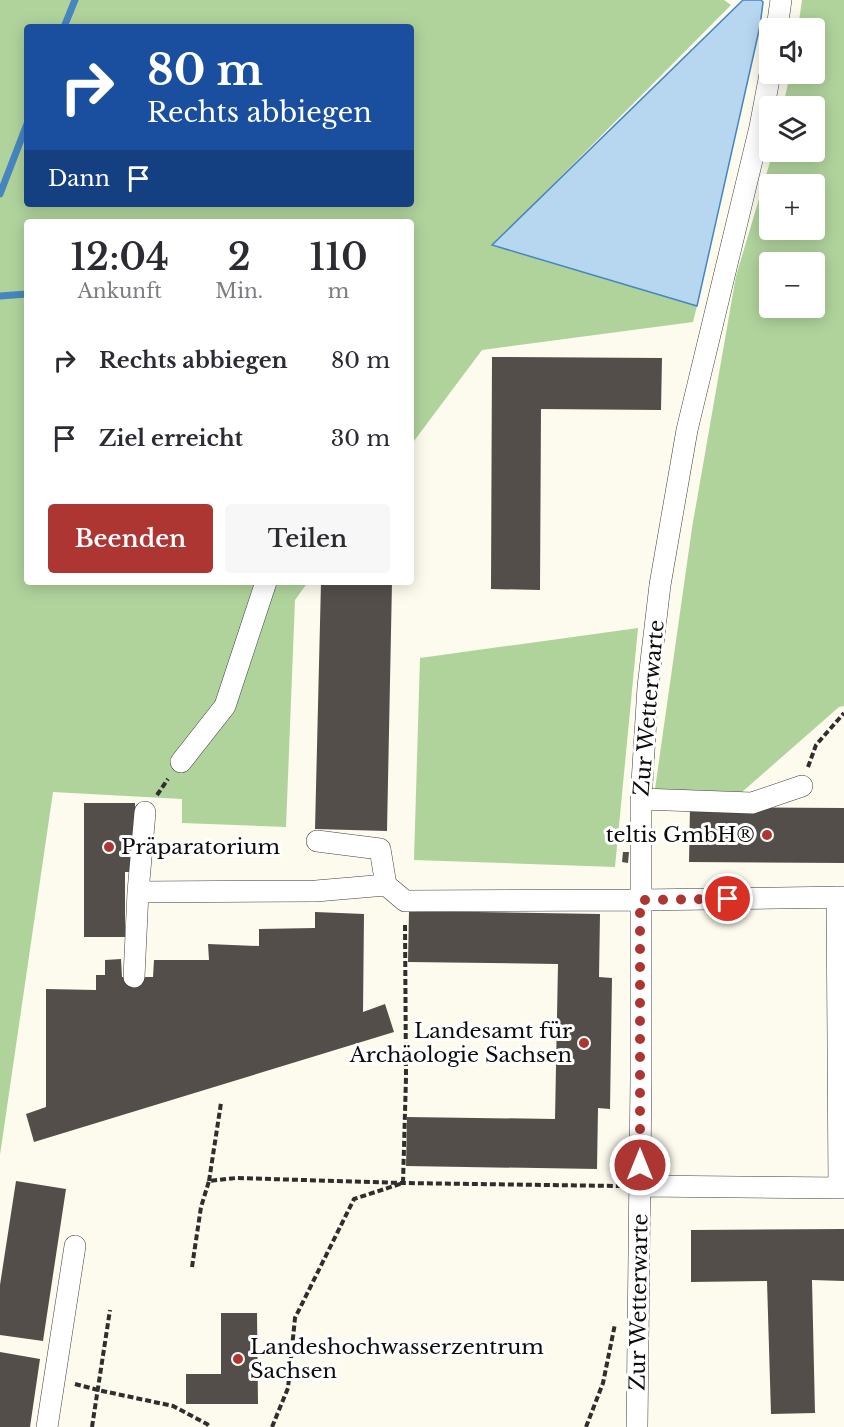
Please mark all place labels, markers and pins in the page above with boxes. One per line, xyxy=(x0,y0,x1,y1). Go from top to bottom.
place label: teltis GmbH® xyxy=(606,822,755,848)
marker: teltis GmbH® xyxy=(760,828,774,842)
place label: Präparatorium xyxy=(121,834,281,860)
marker: Präparatorium xyxy=(102,840,116,854)
pin xyxy=(702,873,753,924)
place label: Landesamt für Archäologie Sachsen xyxy=(349,1018,572,1068)
marker: Landesamt für Archäologie Sachsen xyxy=(577,1036,591,1050)
place label: Landeshochwasserzentrum Sachsen xyxy=(250,1334,544,1384)
marker: Landeshochwasserzentrum Sachsen xyxy=(231,1352,245,1366)

